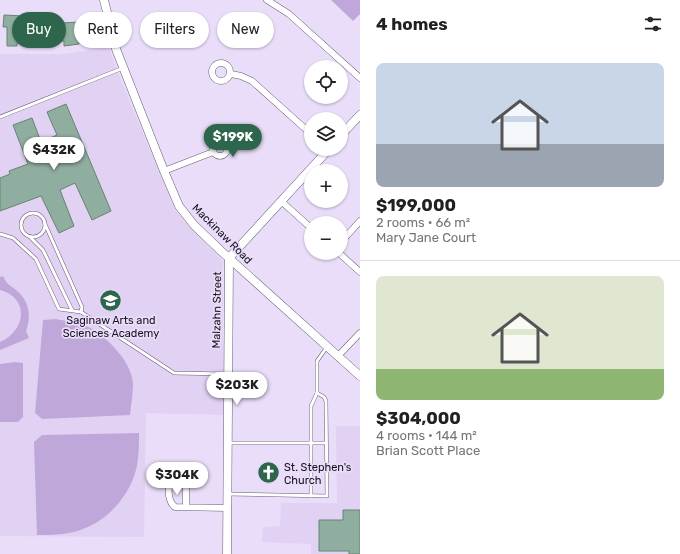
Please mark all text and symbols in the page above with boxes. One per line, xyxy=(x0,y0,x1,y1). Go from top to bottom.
chip: Buy xyxy=(12,12,66,48)
chip: Rent xyxy=(74,12,132,48)
chip: Filters xyxy=(140,12,209,48)
chip: New xyxy=(217,12,274,48)
icon: filters xyxy=(642,13,664,35)
text: 4 homes xyxy=(376,14,448,34)
map controls xyxy=(304,60,348,260)
button: locate xyxy=(304,60,348,104)
icon: home xyxy=(484,89,556,161)
button: layers xyxy=(304,112,348,156)
pin: $199K xyxy=(205,124,261,158)
text: $199K xyxy=(213,129,253,144)
pin: $432K xyxy=(26,137,82,171)
text: $432K xyxy=(32,142,76,157)
button: + xyxy=(304,164,348,208)
text: $199,000 xyxy=(376,195,456,215)
street label: Mackinaw Road xyxy=(189,201,255,267)
text: 2 rooms · 66 m² xyxy=(376,215,470,230)
button: − xyxy=(304,216,348,260)
text: Mary Jane Court xyxy=(376,230,476,245)
street label: Malzahn Street xyxy=(210,271,224,349)
school or university icon: Saginaw Arts and Sciences Academy xyxy=(98,287,124,313)
icon: home xyxy=(484,302,556,374)
place label: Saginaw Arts and Sciences Academy xyxy=(63,314,159,340)
pin: $203K xyxy=(209,372,265,406)
text: $203K xyxy=(215,377,259,392)
text: $304,000 xyxy=(376,408,461,428)
text: 4 rooms · 144 m² xyxy=(376,428,477,443)
text: Brian Scott Place xyxy=(376,443,480,458)
church icon: St. Stephen's Church xyxy=(255,460,281,486)
place label: St. Stephen's Church xyxy=(284,461,352,487)
pin: $304K xyxy=(149,462,205,496)
text: $304K xyxy=(155,467,199,482)

